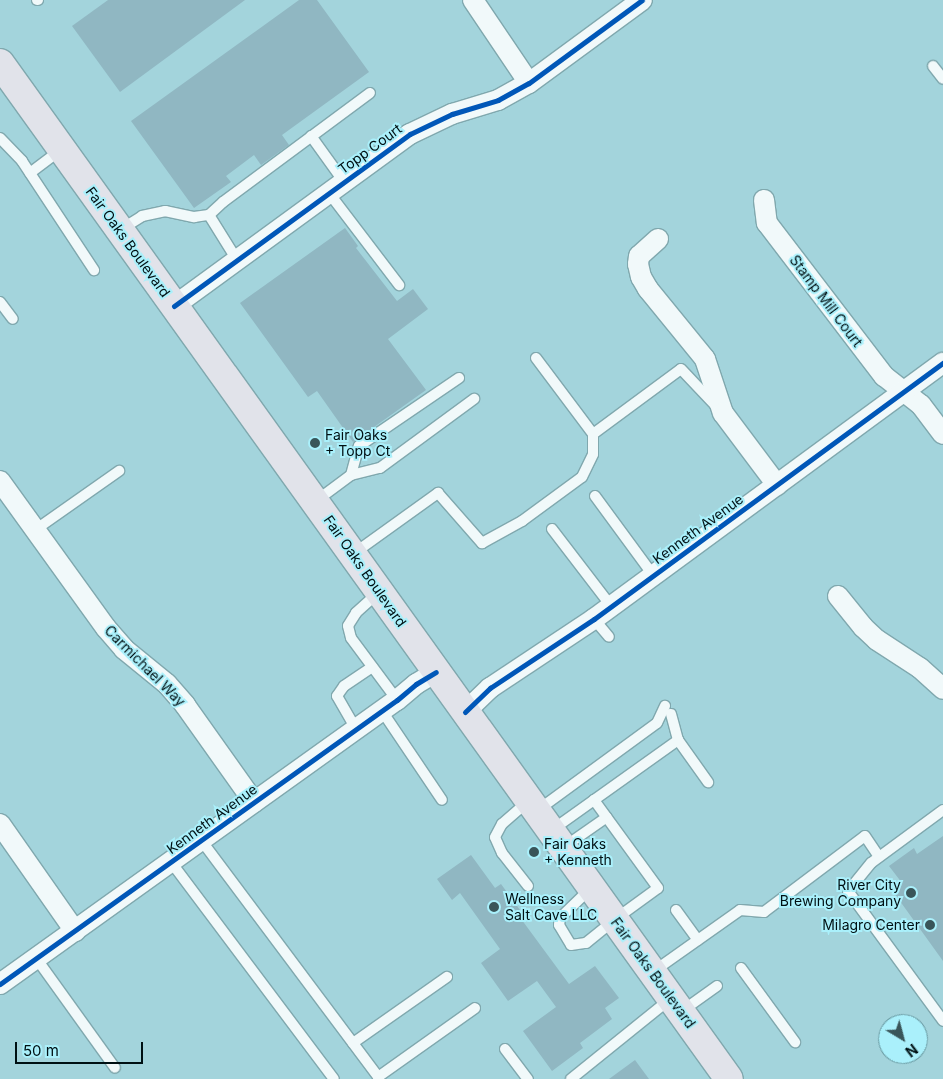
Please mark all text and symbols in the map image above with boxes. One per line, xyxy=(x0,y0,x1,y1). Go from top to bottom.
street label: Topp Court xyxy=(335,120,405,178)
street label: Fair Oaks Boulevard xyxy=(82,184,174,300)
street label: Stamp Mill Court xyxy=(786,252,866,350)
place label: Fair Oaks + Topp Ct xyxy=(325,427,390,460)
marker: Fair Oaks + Topp Ct xyxy=(309,437,321,449)
street label: Kenneth Avenue xyxy=(649,491,747,567)
street label: Fair Oaks Boulevard xyxy=(320,512,410,630)
street label: Carmichael Way xyxy=(101,622,189,710)
street label: Kenneth Avenue xyxy=(163,781,261,857)
place label: Fair Oaks + Kenneth xyxy=(544,836,612,869)
marker: Fair Oaks + Kenneth xyxy=(528,846,540,858)
place label: River City Brewing Company xyxy=(780,877,901,910)
marker: River City Brewing Company xyxy=(905,887,917,899)
place label: Wellness Salt Cave LLC xyxy=(505,891,597,924)
marker: Wellness Salt Cave LLC xyxy=(487,900,501,914)
street label: Fair Oaks Boulevard xyxy=(607,915,699,1031)
place label: Milagro Center xyxy=(822,917,920,933)
marker: Milagro Center xyxy=(924,919,936,931)
north arrow xyxy=(878,1014,928,1064)
scale bar xyxy=(18,1032,145,1064)
text: 50 m xyxy=(23,1041,59,1060)
text: N xyxy=(902,1041,921,1061)

